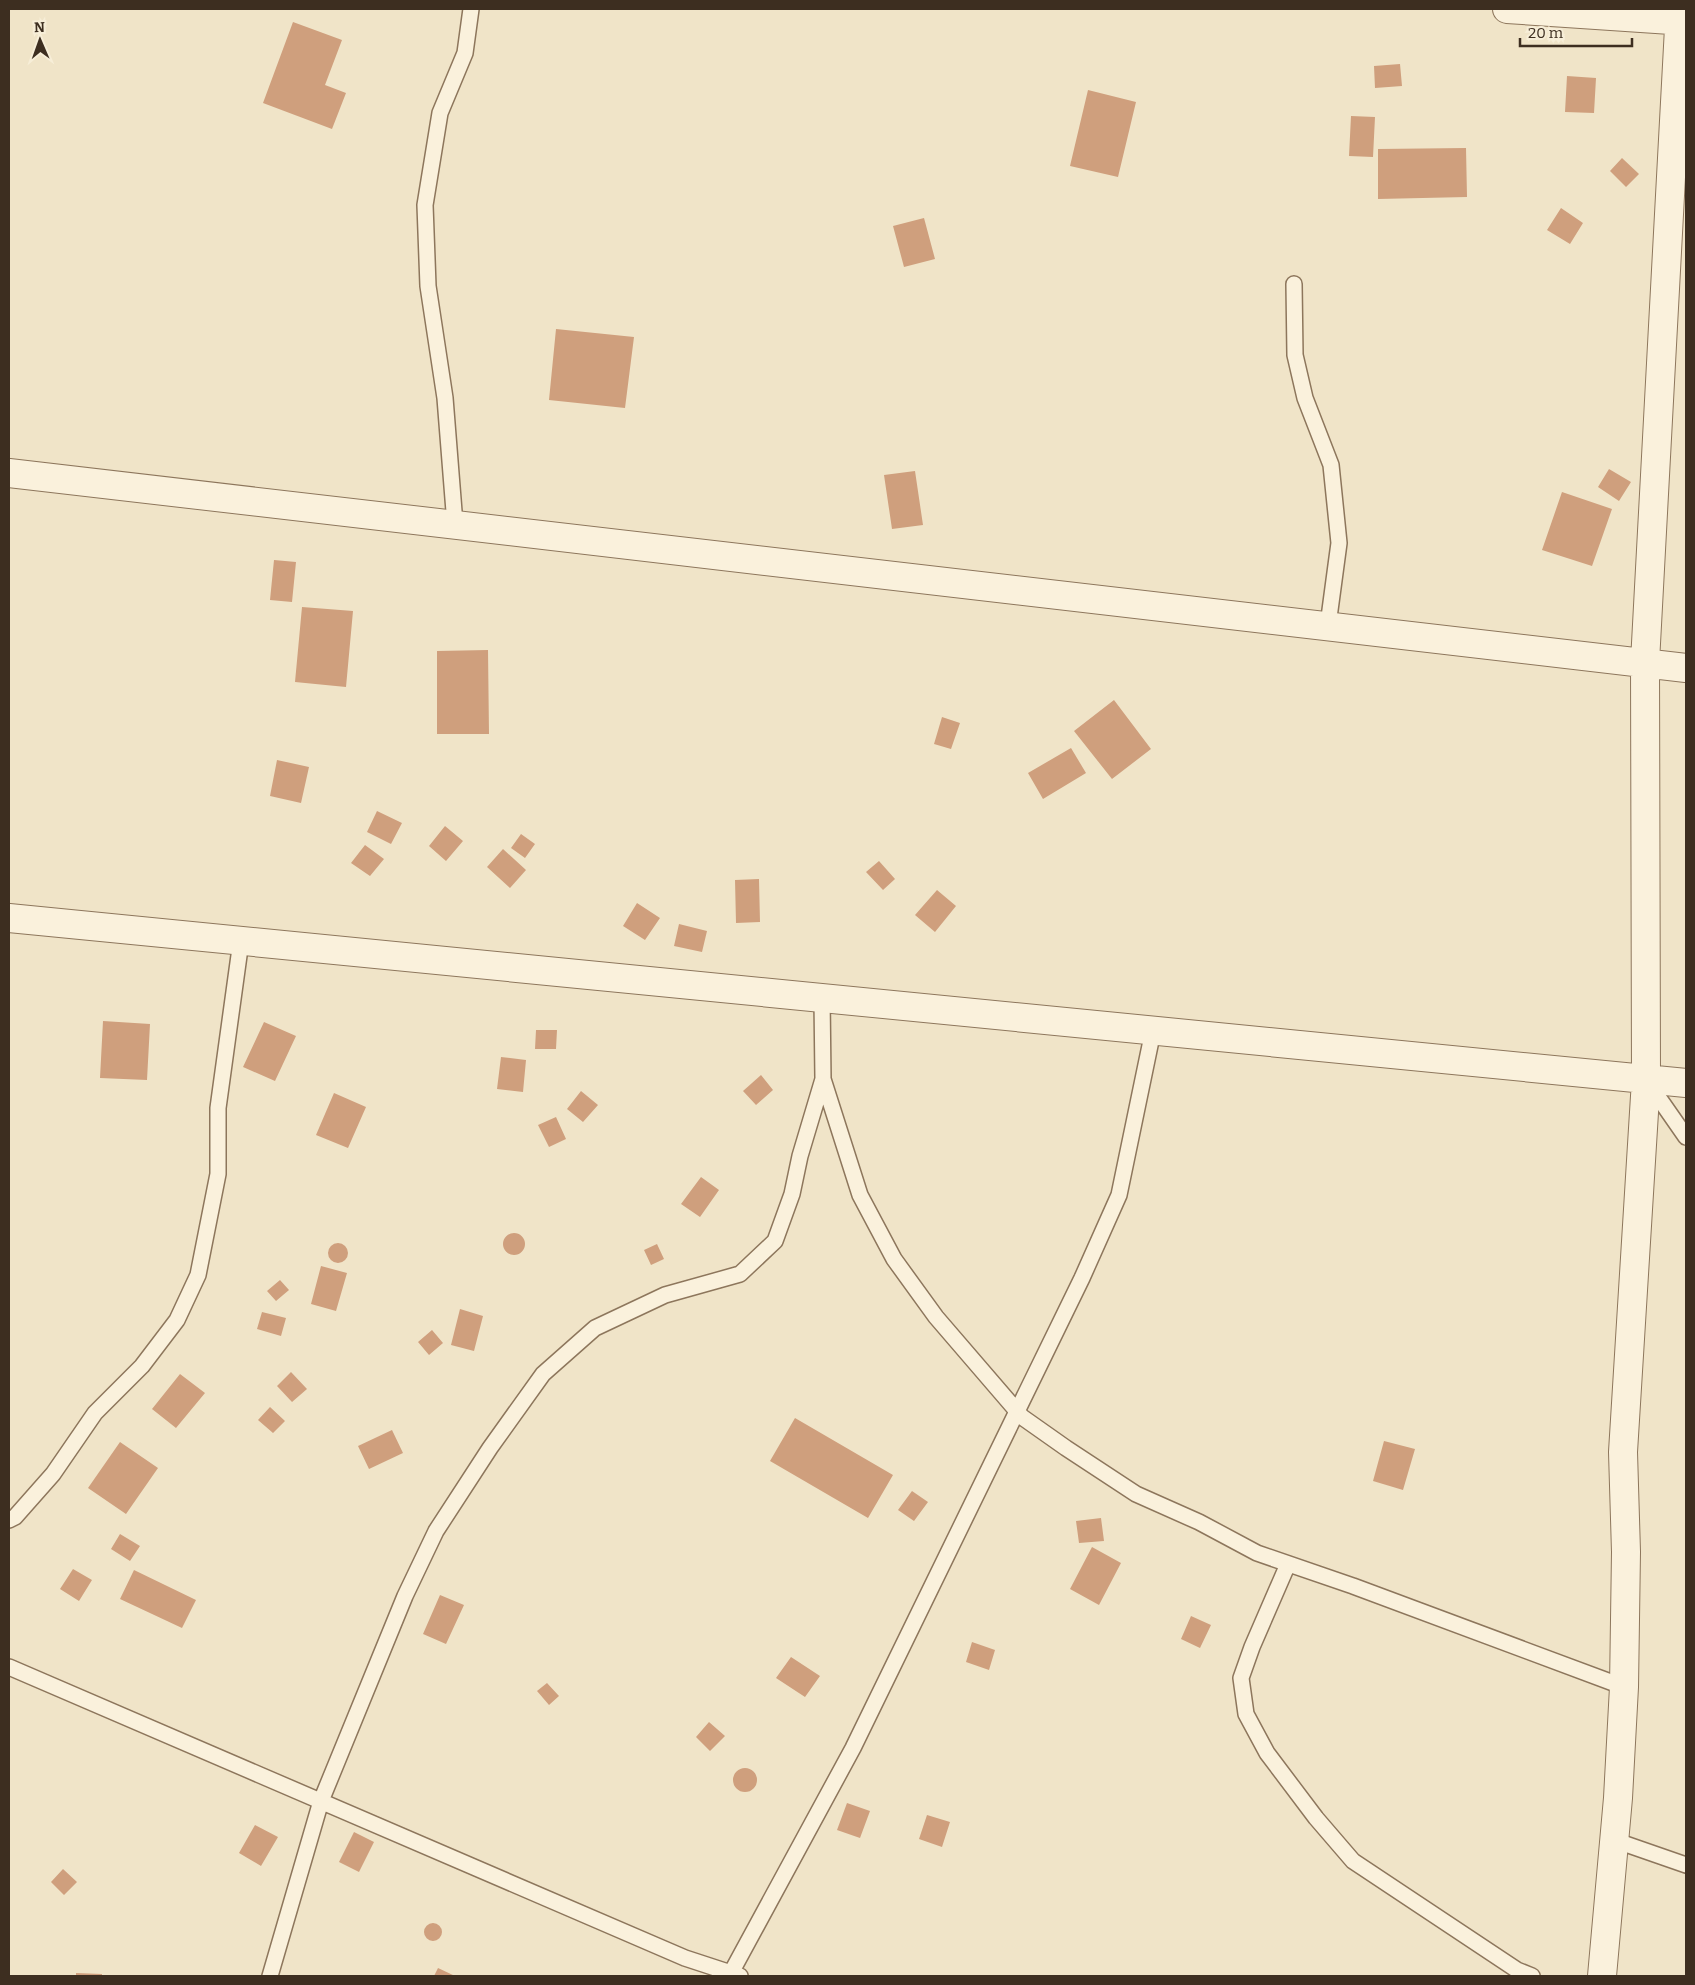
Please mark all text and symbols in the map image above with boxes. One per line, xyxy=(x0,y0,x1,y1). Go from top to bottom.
north arrow xyxy=(15,15,65,65)
scale bar xyxy=(1520,15,1632,47)
text: N xyxy=(34,19,45,36)
text: 20 m xyxy=(1528,24,1564,42)

